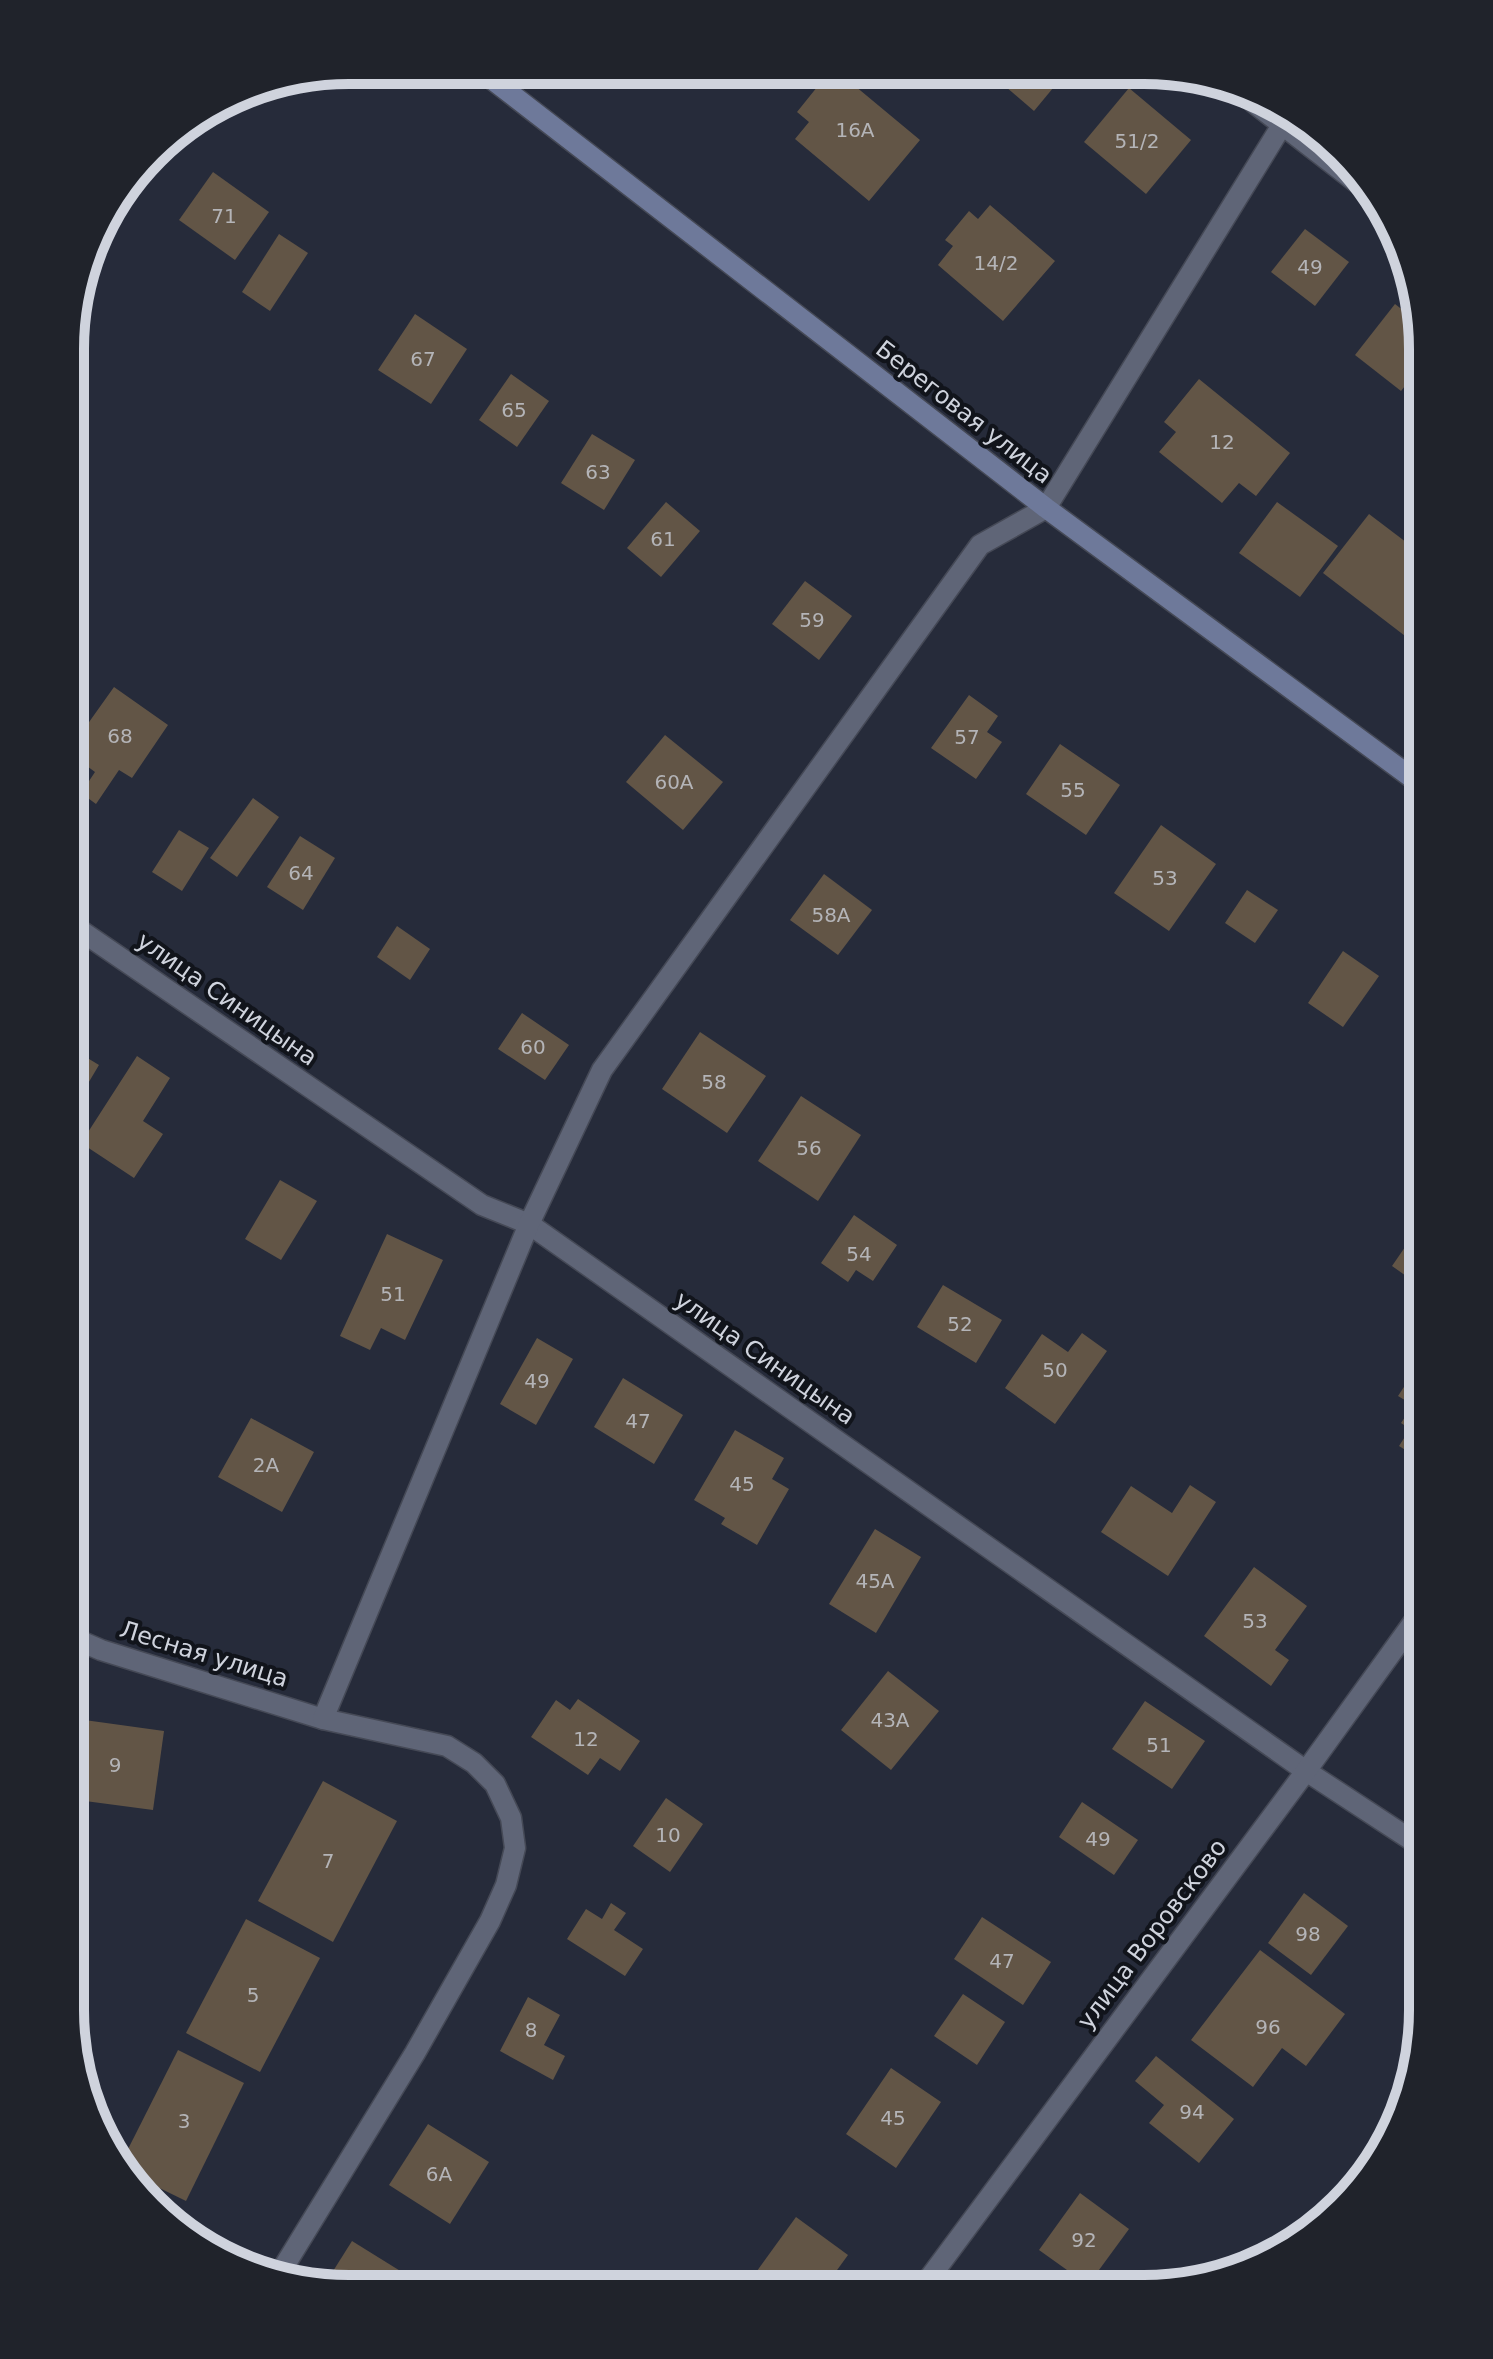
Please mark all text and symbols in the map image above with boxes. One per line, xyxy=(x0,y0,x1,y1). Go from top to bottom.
house number: 16А xyxy=(835,118,875,142)
house number: 51/2 xyxy=(1115,129,1159,153)
house number: 71 xyxy=(211,204,237,228)
house number: 14/2 xyxy=(974,251,1018,275)
house number: 49 xyxy=(1297,255,1323,279)
street label: Береговая улица xyxy=(870,335,1058,489)
house number: 67 xyxy=(410,347,436,371)
house number: 65 xyxy=(501,398,527,422)
house number: 12 xyxy=(1209,430,1235,454)
house number: 63 xyxy=(585,460,611,484)
house number: 61 xyxy=(650,527,676,551)
house number: 59 xyxy=(799,608,825,632)
house number: 68 xyxy=(107,724,133,748)
house number: 57 xyxy=(954,725,980,749)
house number: 60А xyxy=(654,770,694,794)
house number: 55 xyxy=(1060,778,1086,802)
house number: 64 xyxy=(288,861,314,885)
house number: 53 xyxy=(1152,866,1178,890)
house number: 58А xyxy=(811,903,851,927)
street label: улица Синицына xyxy=(132,926,322,1072)
house number: 60 xyxy=(520,1035,546,1059)
house number: 58 xyxy=(701,1070,727,1094)
house number: 56 xyxy=(796,1136,822,1160)
house number: 54 xyxy=(846,1242,872,1266)
house number: 51 xyxy=(380,1282,406,1306)
street label: улица Синицына xyxy=(670,1285,860,1431)
house number: 52 xyxy=(947,1312,973,1336)
house number: 50 xyxy=(1042,1358,1068,1382)
house number: 49 xyxy=(524,1369,550,1393)
house number: 47 xyxy=(625,1409,651,1433)
house number: 2А xyxy=(253,1453,280,1477)
house number: 45 xyxy=(729,1472,755,1496)
house number: 45А xyxy=(855,1569,895,1593)
house number: 53 xyxy=(1242,1609,1268,1633)
street label: Лесная улица xyxy=(116,1615,292,1693)
house number: 43А xyxy=(870,1708,910,1732)
house number: 12 xyxy=(573,1727,599,1751)
house number: 51 xyxy=(1146,1733,1172,1757)
house number: 9 xyxy=(109,1753,121,1777)
house number: 10 xyxy=(655,1823,681,1847)
house number: 49 xyxy=(1085,1827,1111,1851)
street label: улица Воровсково xyxy=(1072,1834,1232,2034)
house number: 7 xyxy=(322,1849,334,1873)
house number: 98 xyxy=(1295,1922,1321,1946)
house number: 47 xyxy=(989,1949,1015,1973)
house number: 5 xyxy=(247,1983,259,2007)
house number: 96 xyxy=(1255,2015,1281,2039)
house number: 8 xyxy=(525,2018,537,2042)
house number: 94 xyxy=(1179,2100,1205,2124)
house number: 45 xyxy=(880,2106,906,2130)
house number: 3 xyxy=(178,2109,190,2133)
house number: 6А xyxy=(426,2162,453,2186)
house number: 92 xyxy=(1071,2228,1097,2252)

